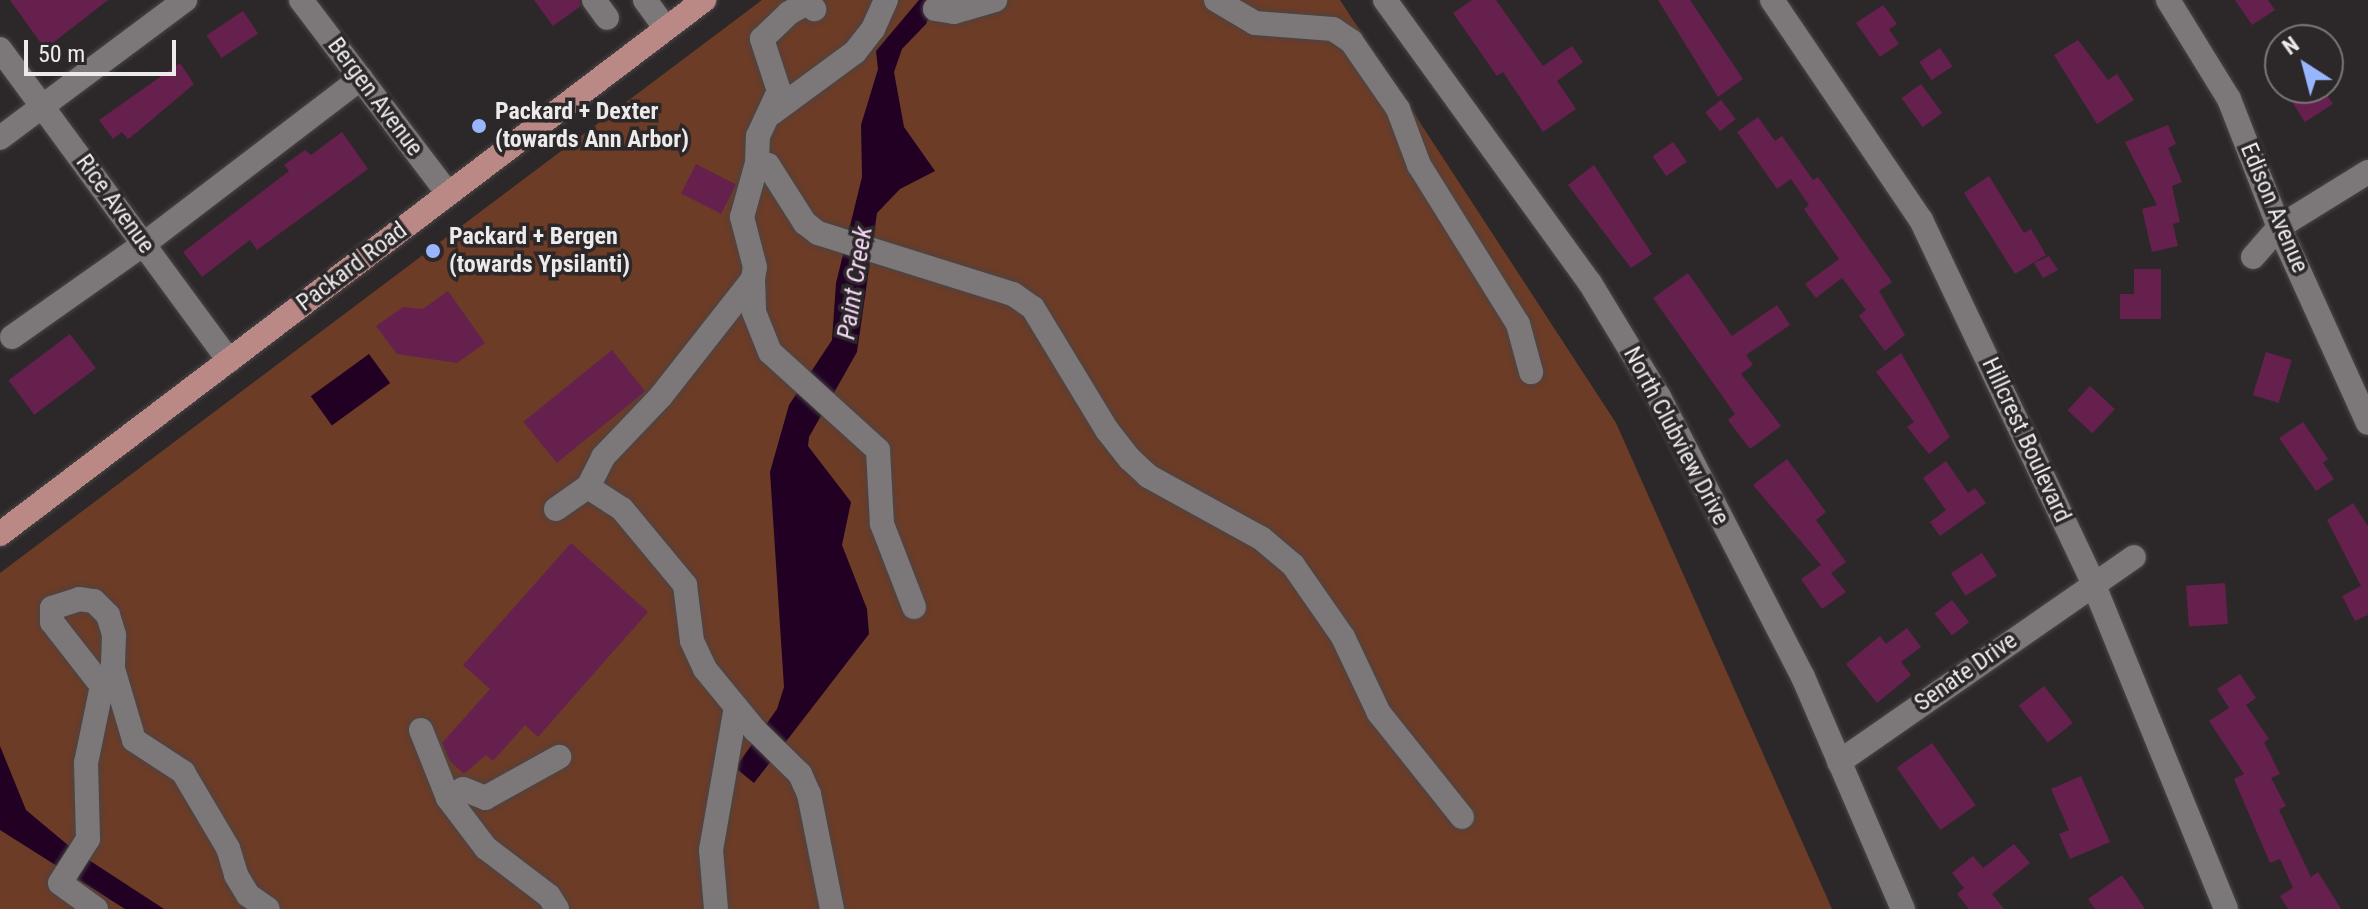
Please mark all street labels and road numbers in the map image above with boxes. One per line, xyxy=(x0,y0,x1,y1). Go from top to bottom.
street label: Bergen Avenue xyxy=(321,32,429,162)
street label: Edison Avenue xyxy=(2234,139,2314,277)
street label: Rice Avenue xyxy=(69,149,161,259)
street label: Packard Road xyxy=(291,216,413,318)
street label: North Clubview Drive xyxy=(1617,342,1735,530)
street label: Hillcrest Boulevard xyxy=(1975,353,2077,527)
street label: Senate Drive xyxy=(1909,626,2023,718)

